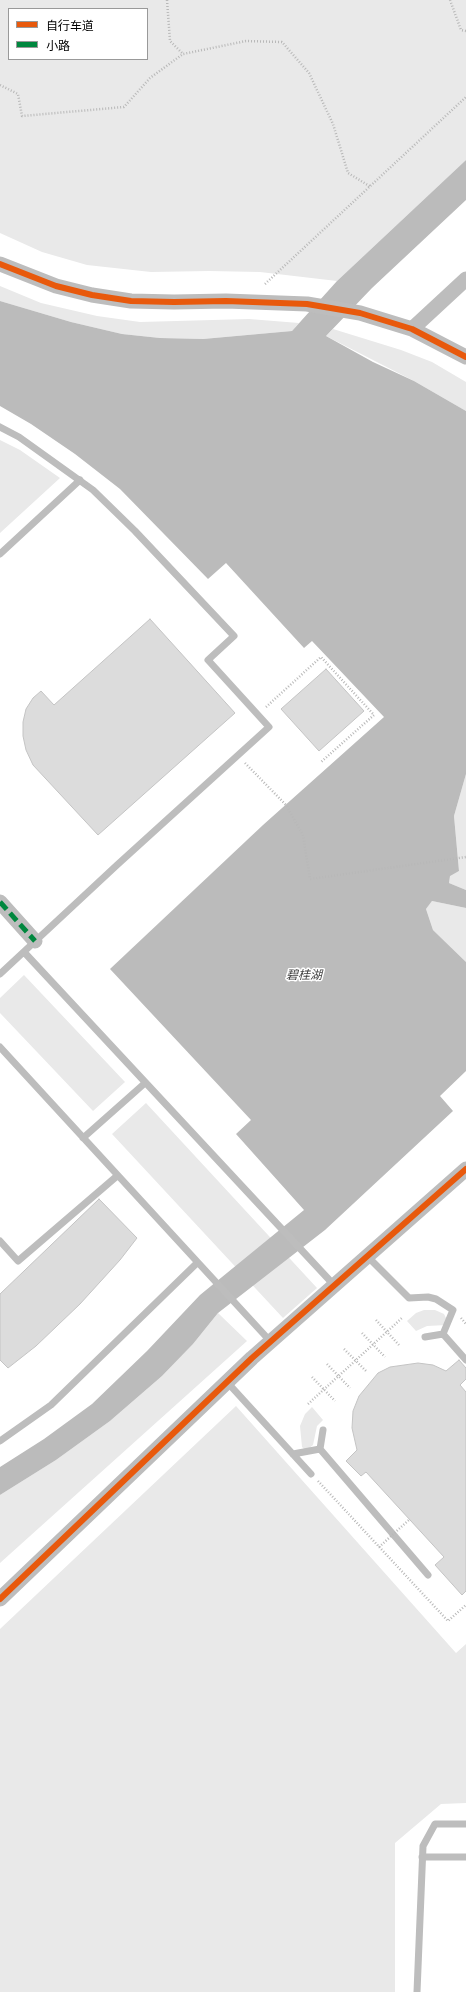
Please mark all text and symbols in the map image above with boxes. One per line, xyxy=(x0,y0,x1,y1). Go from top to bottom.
legend xyxy=(8,8,148,60)
text: 自行车道 xyxy=(46,19,94,33)
text: 小路 xyxy=(46,39,70,53)
water label: 碧桂湖 xyxy=(286,968,322,982)

